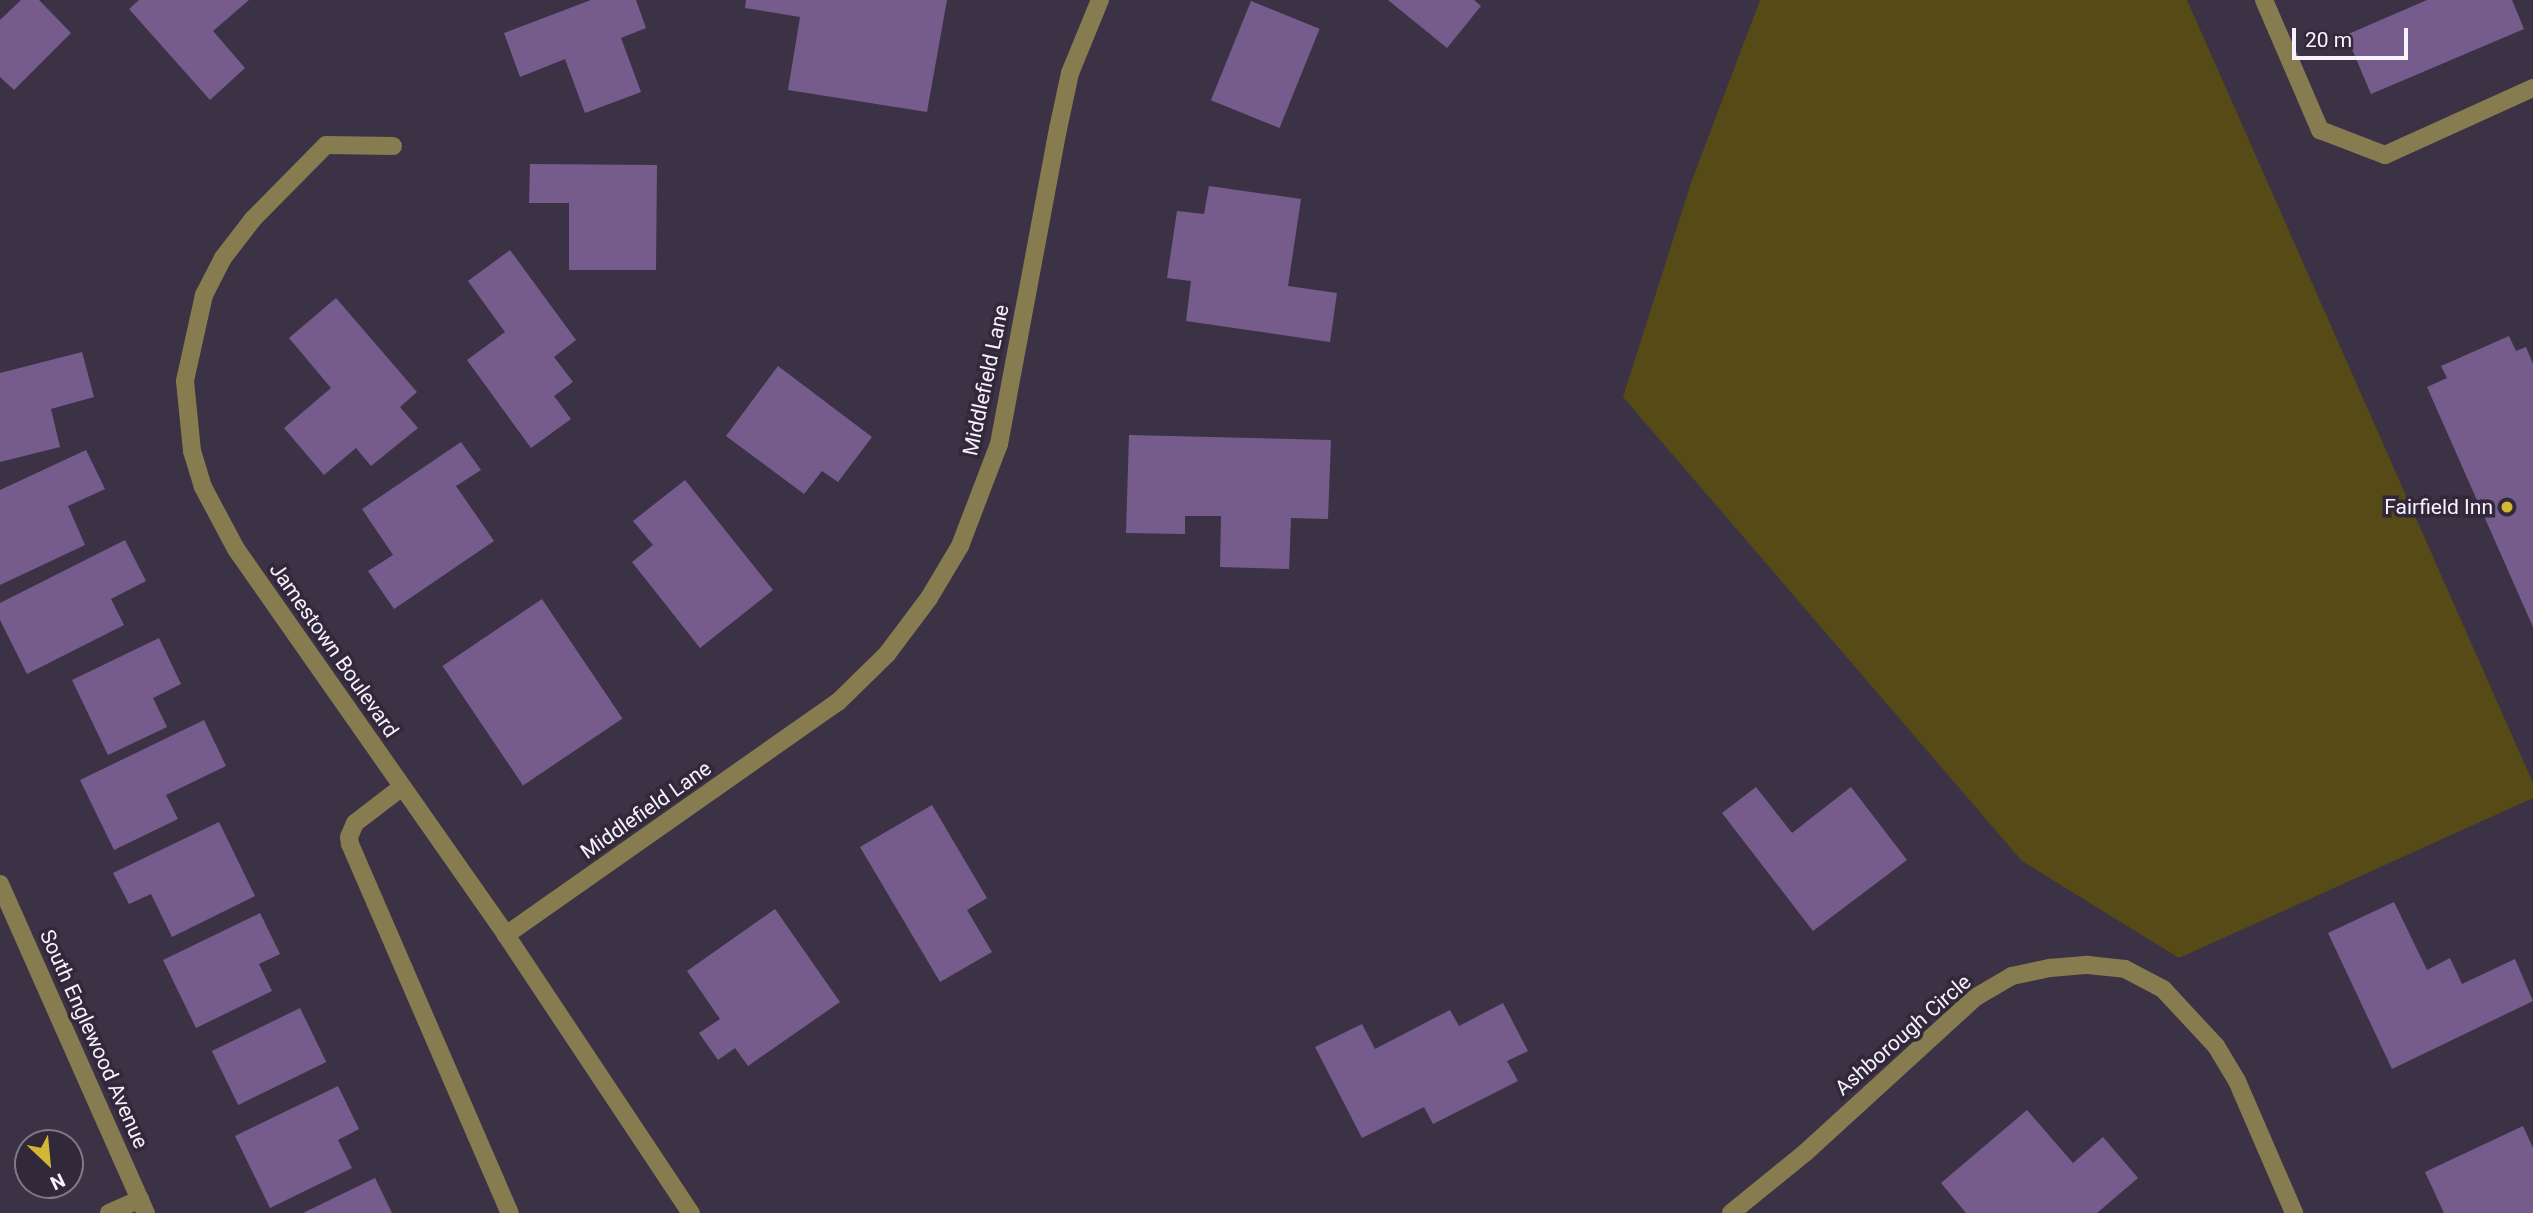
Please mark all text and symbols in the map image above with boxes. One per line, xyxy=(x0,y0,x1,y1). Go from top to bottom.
scale bar xyxy=(2295,14,2410,58)
text: 20 m xyxy=(2305,28,2352,52)
street label: Middlefield Lane xyxy=(958,302,1014,458)
place label: Fairfield Inn xyxy=(2384,494,2493,520)
marker: Fairfield Inn xyxy=(2499,499,2515,515)
street label: Jamestown Boulevard xyxy=(264,558,404,742)
street label: Middlefield Lane xyxy=(576,756,716,864)
street label: South Englewood Avenue xyxy=(34,926,154,1152)
street label: Ashborough Circle xyxy=(1830,969,1976,1101)
north arrow xyxy=(14,1129,84,1199)
text: N xyxy=(46,1168,69,1195)

